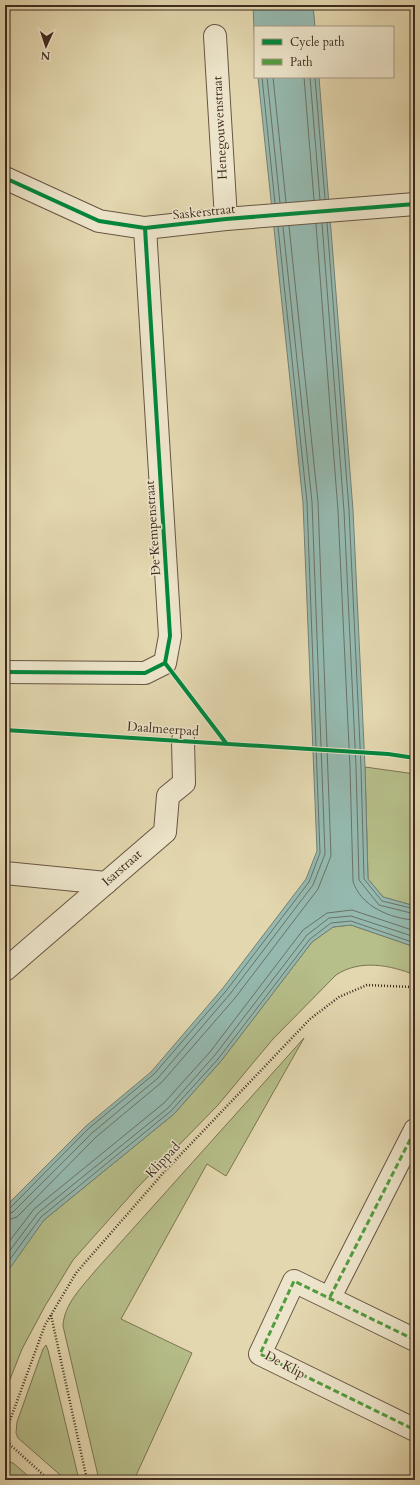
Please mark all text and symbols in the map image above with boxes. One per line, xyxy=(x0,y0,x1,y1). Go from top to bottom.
north arrow xyxy=(26,26,66,66)
legend xyxy=(254,26,394,78)
text: Cycle path xyxy=(290,34,345,50)
text: N xyxy=(40,48,51,63)
text: Path xyxy=(290,54,313,70)
street label: Henegouwenstraat xyxy=(208,76,232,180)
street label: Saskerstraat xyxy=(172,200,236,224)
street label: De Kempenstraat xyxy=(141,480,165,576)
street label: Daalmeerpad xyxy=(126,718,200,740)
street label: Isarstraat xyxy=(98,846,146,890)
street label: Klippad xyxy=(142,1138,184,1182)
street label: De Klip xyxy=(262,1347,309,1383)

